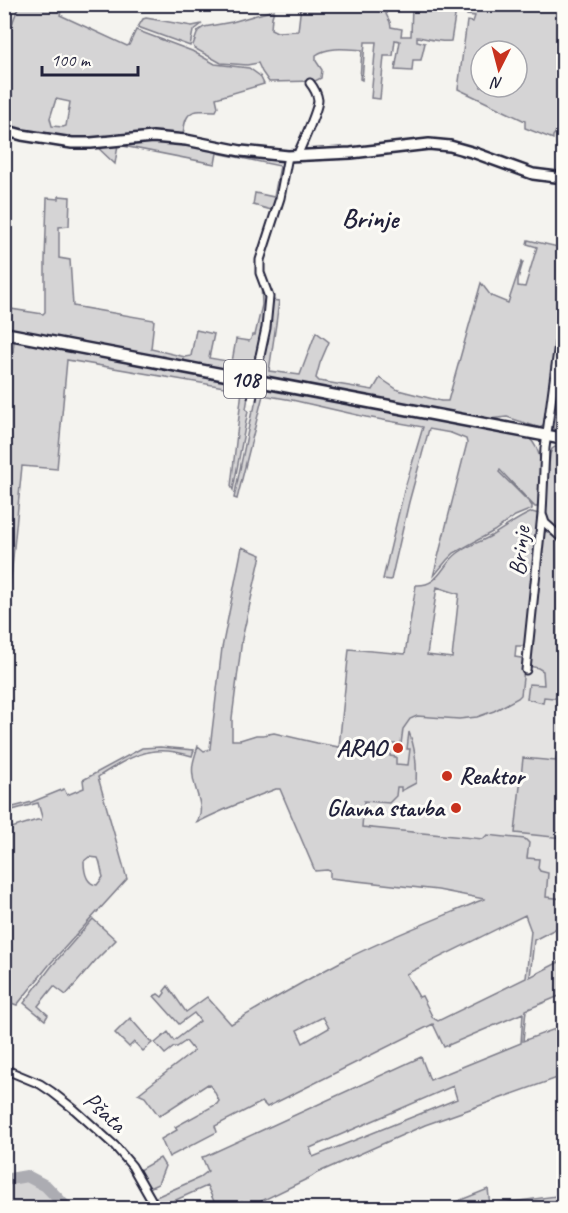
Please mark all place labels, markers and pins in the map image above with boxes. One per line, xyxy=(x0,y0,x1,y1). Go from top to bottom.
place label: ARAO xyxy=(337,733,389,763)
marker: ARAO xyxy=(391,741,405,755)
place label: Reaktor xyxy=(459,761,526,791)
marker: Reaktor xyxy=(440,769,454,783)
place label: Glavna stavba xyxy=(327,793,446,823)
marker: Glavna stavba xyxy=(449,801,463,815)

